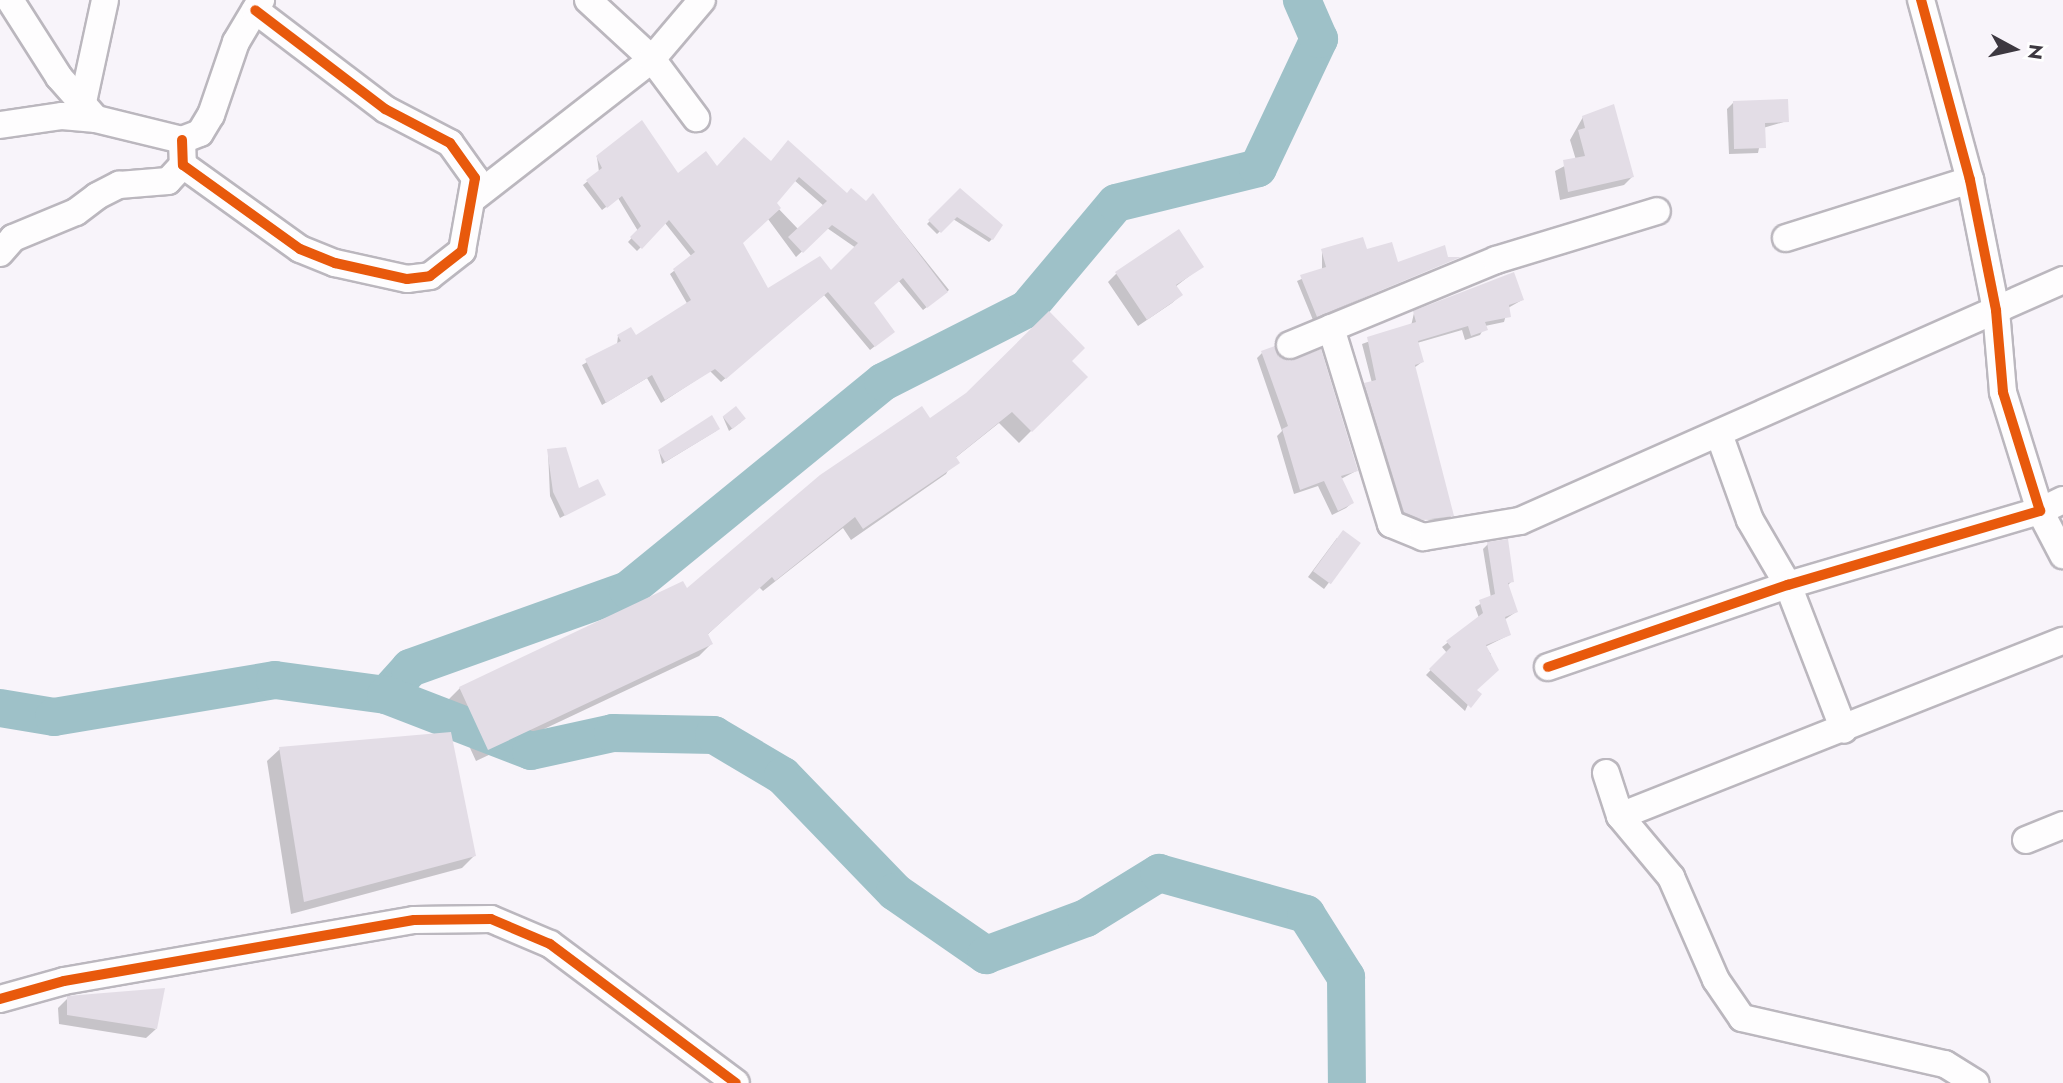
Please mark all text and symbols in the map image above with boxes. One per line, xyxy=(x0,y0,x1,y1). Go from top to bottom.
north arrow xyxy=(1979,14,2049,84)
text: N xyxy=(2021,43,2050,61)

